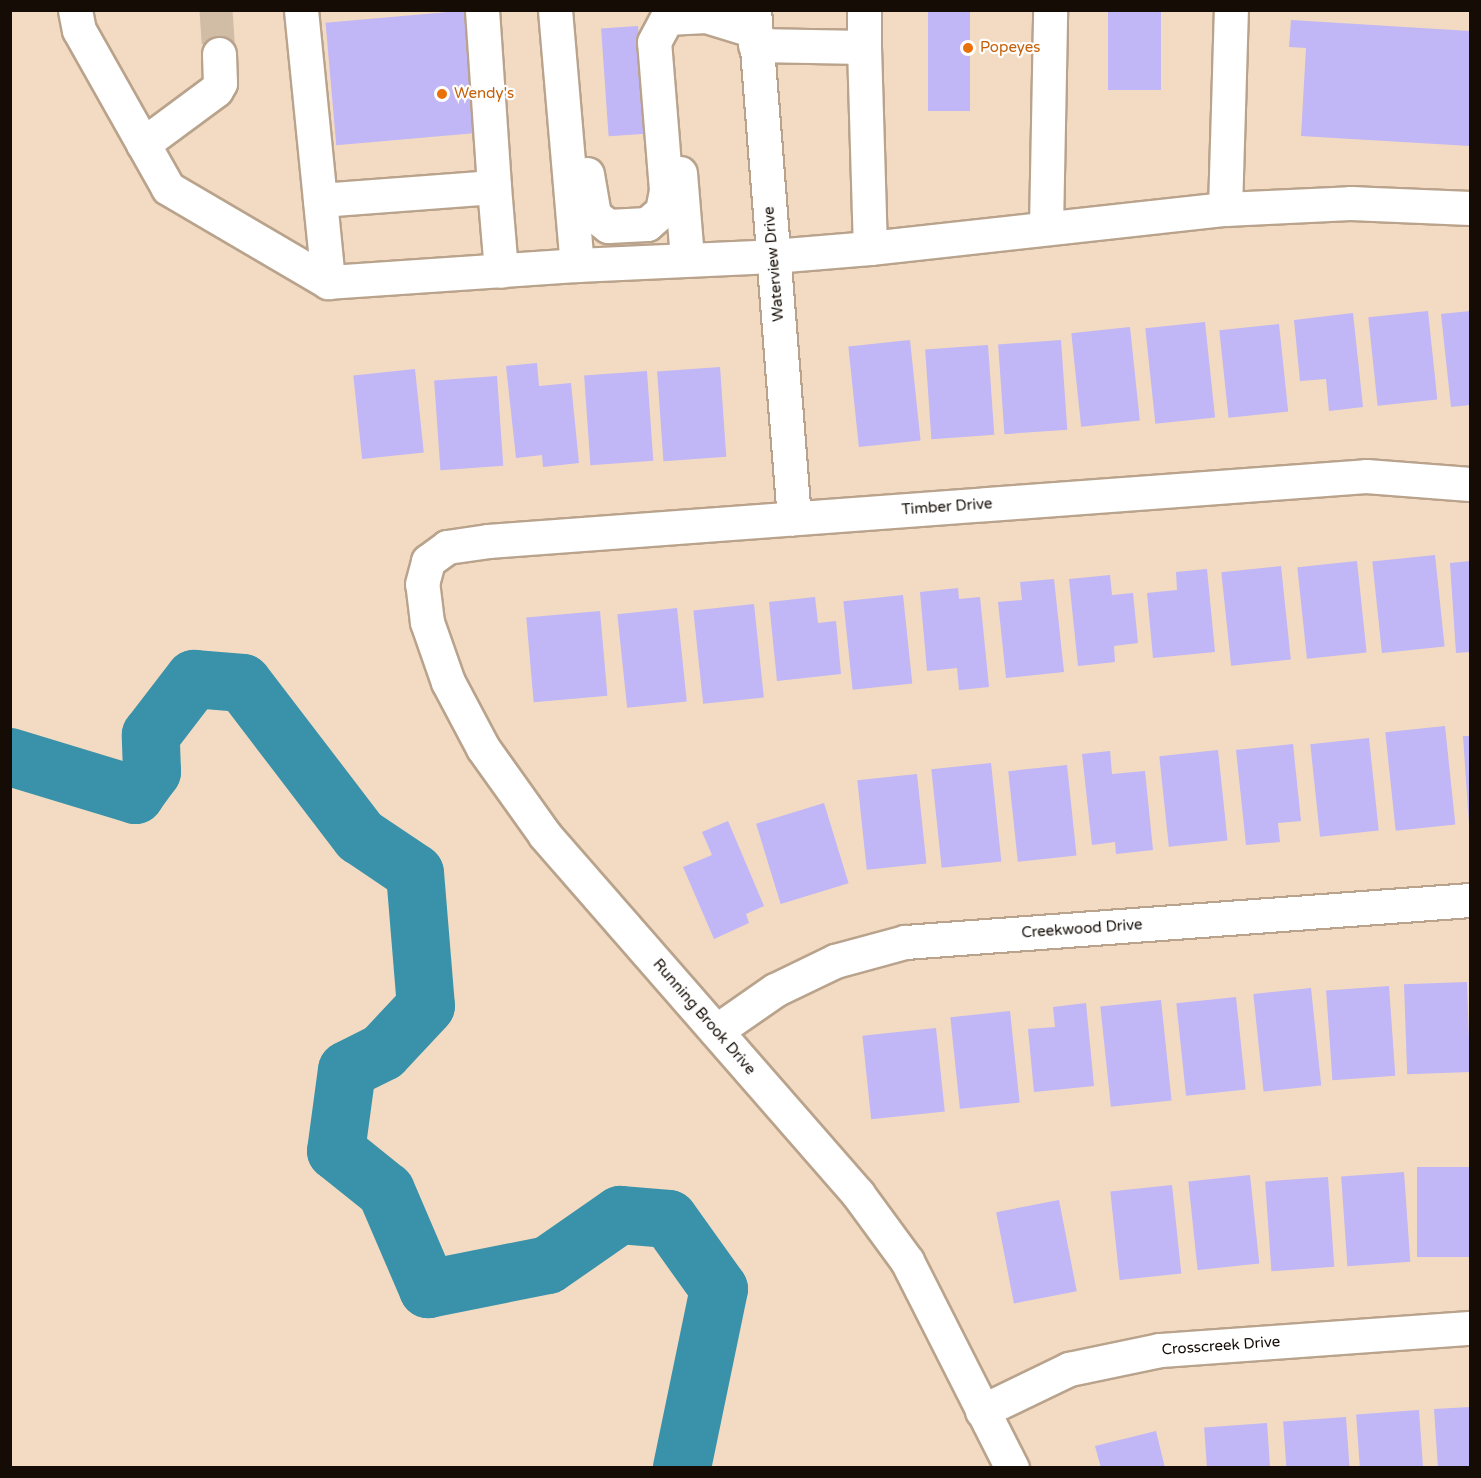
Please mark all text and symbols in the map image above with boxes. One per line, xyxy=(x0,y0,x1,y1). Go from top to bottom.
place label: Popeyes xyxy=(980,39,1041,57)
marker: Popeyes xyxy=(961,41,975,55)
place label: Wendy's xyxy=(454,85,514,103)
marker: Wendy's xyxy=(435,87,449,101)
street label: Waterview Drive xyxy=(760,206,788,322)
street label: Timber Drive xyxy=(901,495,993,519)
street label: Creekwood Drive xyxy=(1021,916,1143,942)
street label: Running Brook Drive xyxy=(649,955,759,1079)
street label: Crosscreek Drive xyxy=(1161,1333,1281,1359)

